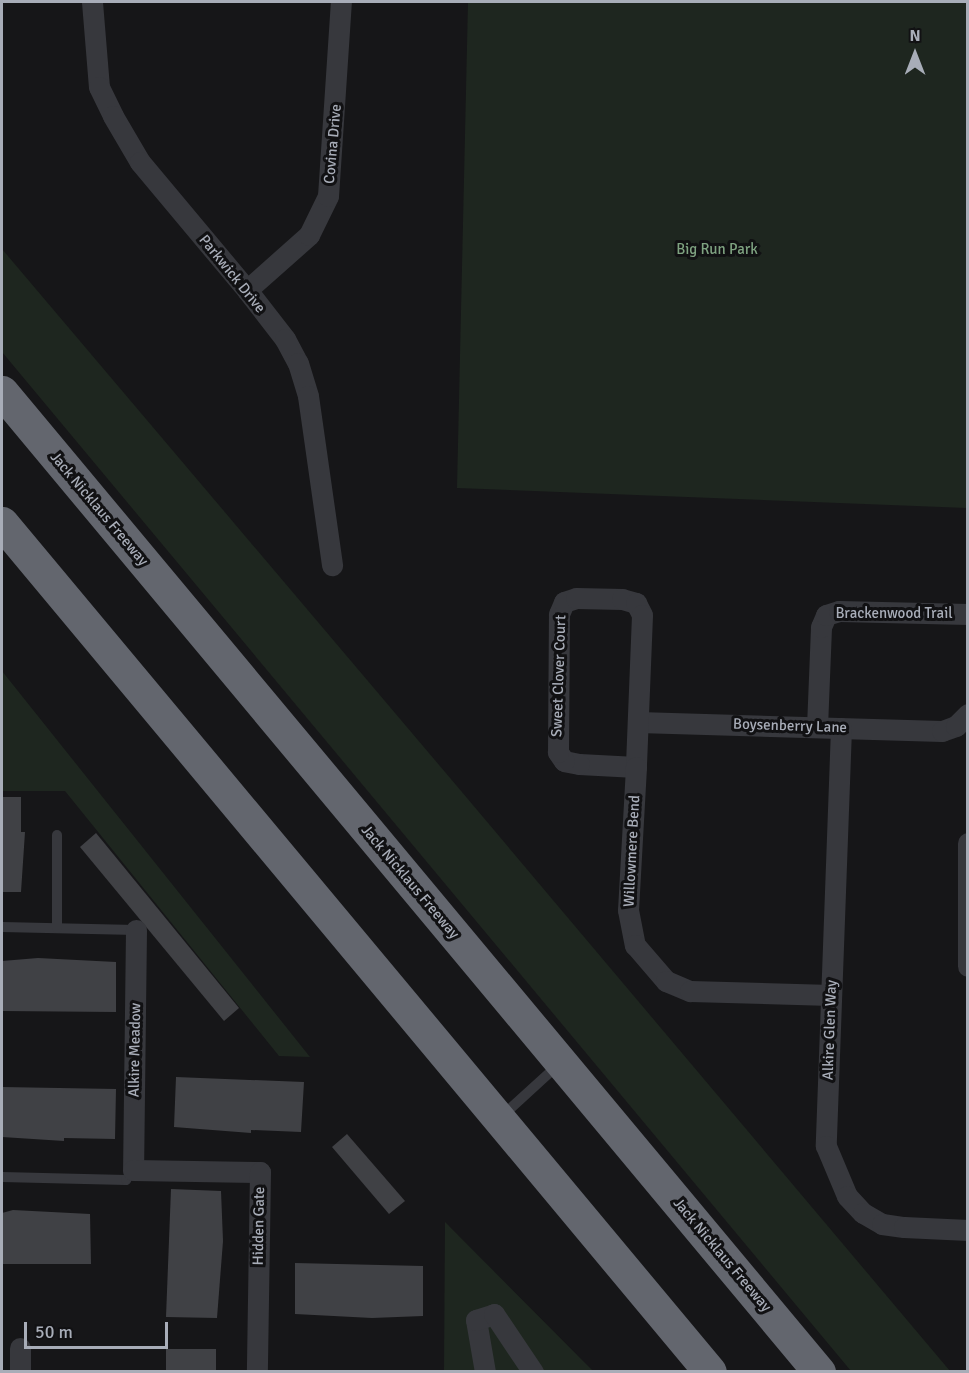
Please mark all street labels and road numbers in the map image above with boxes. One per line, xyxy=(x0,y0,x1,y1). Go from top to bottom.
street label: Covina Drive xyxy=(321,103,345,185)
street label: Parkwick Drive xyxy=(195,231,269,317)
street label: Jack Nicklaus Freeway xyxy=(46,448,152,570)
street label: Brackenwood Trail xyxy=(835,605,953,623)
street label: Sweet Clover Court xyxy=(548,615,570,737)
street label: Boysenberry Lane xyxy=(733,715,847,737)
street label: Willowmere Bend xyxy=(620,795,644,907)
street label: Jack Nicklaus Freeway xyxy=(357,821,463,943)
street label: Alkire Glen Way xyxy=(819,979,841,1081)
street label: Alkire Meadow xyxy=(125,1003,145,1097)
street label: Hidden Gate xyxy=(249,1186,269,1266)
street label: Jack Nicklaus Freeway xyxy=(669,1194,775,1316)

